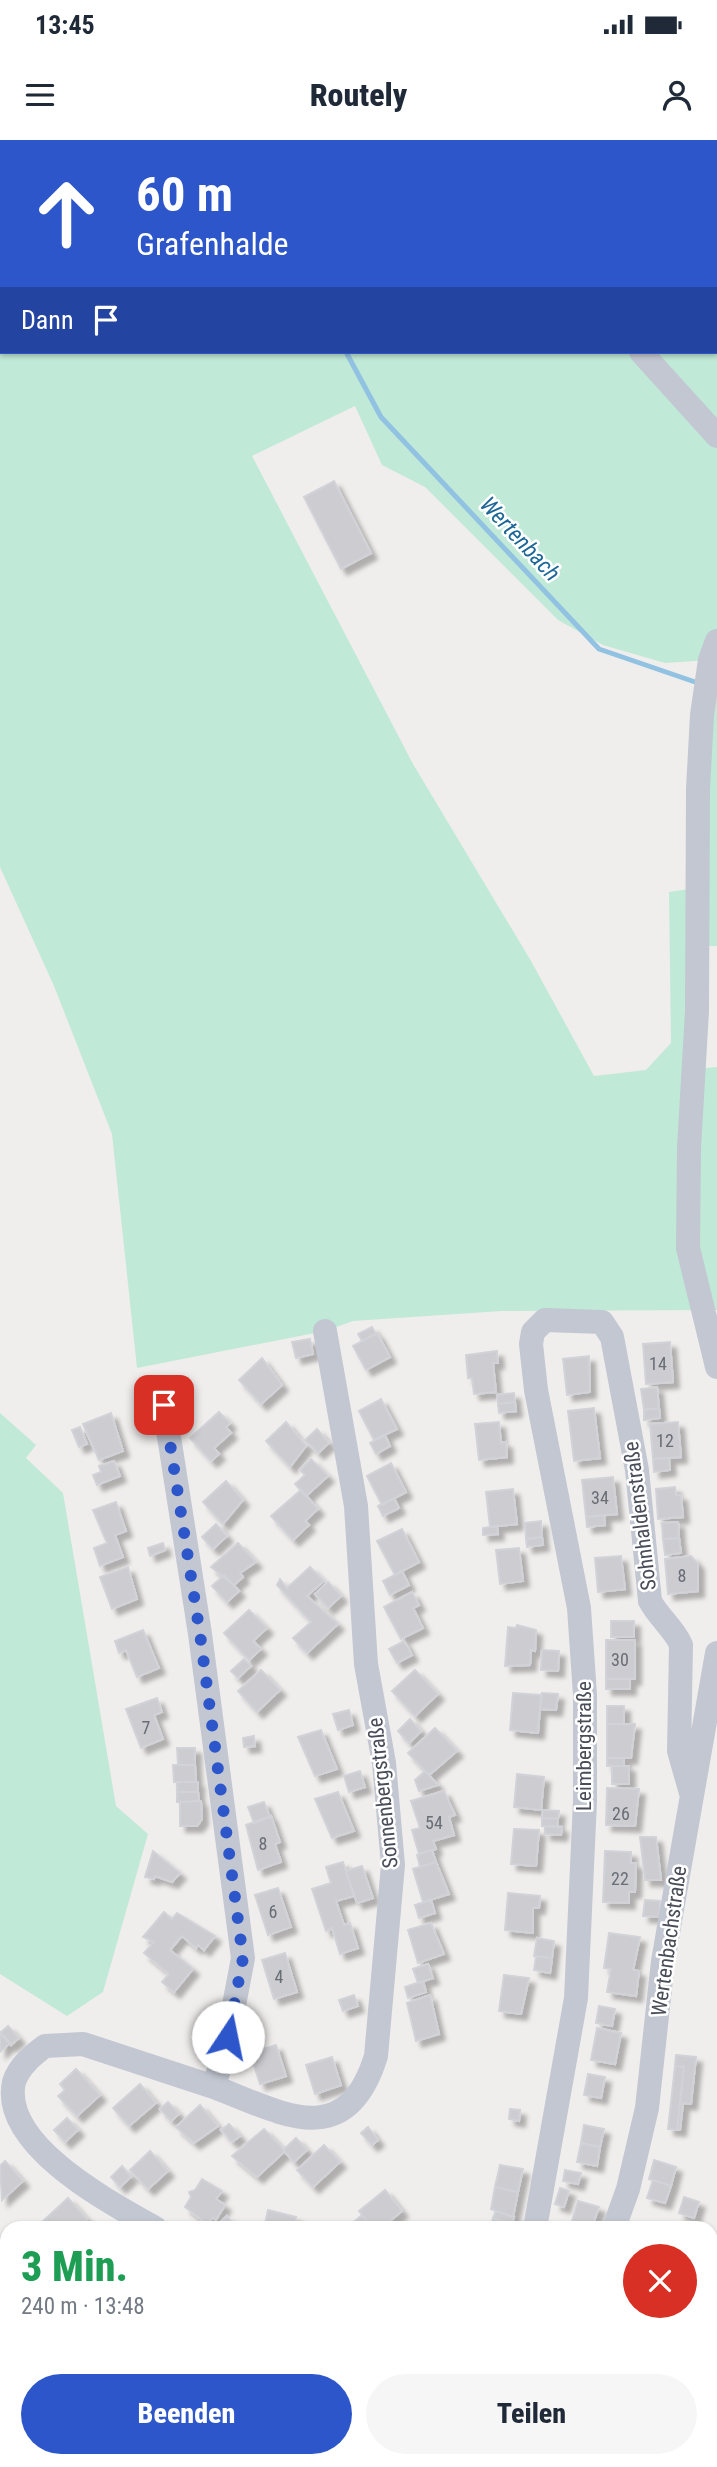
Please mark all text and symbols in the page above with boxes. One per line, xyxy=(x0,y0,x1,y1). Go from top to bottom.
text: 13:45 xyxy=(35,10,95,40)
icon: menu xyxy=(21,76,59,114)
text: Routely xyxy=(310,76,407,114)
icon: person xyxy=(658,76,696,114)
text: 60 m xyxy=(136,166,233,223)
icon: ahead xyxy=(21,168,112,259)
text: Grafenhalde xyxy=(136,225,289,263)
icon: arrive xyxy=(87,301,125,339)
text: Dann xyxy=(21,305,73,335)
water label: Wertenbach xyxy=(474,491,566,587)
house number: 14 xyxy=(649,1353,667,1374)
pin xyxy=(134,1375,194,1435)
icon: arrive xyxy=(145,1386,183,1424)
house number: 12 xyxy=(656,1430,674,1451)
street label: Sohnhaldenstraße xyxy=(619,1440,661,1592)
house number: 34 xyxy=(591,1487,609,1508)
house number: 8 xyxy=(678,1565,686,1586)
house number: 30 xyxy=(611,1649,629,1670)
street label: Leimbergstraße xyxy=(572,1681,596,1811)
street label: Sonnenbergstraße xyxy=(363,1716,403,1869)
house number: 7 xyxy=(142,1717,151,1738)
house number: 26 xyxy=(612,1803,630,1824)
house number: 54 xyxy=(425,1812,443,1833)
house number: 8 xyxy=(259,1833,267,1854)
street label: Wertenbachstraße xyxy=(647,1864,691,2018)
house number: 22 xyxy=(611,1868,629,1889)
house number: 6 xyxy=(269,1901,277,1922)
house number: 4 xyxy=(275,1966,284,1987)
position arrow xyxy=(191,2000,265,2074)
text: 3 Min. xyxy=(21,2242,128,2291)
button: close xyxy=(623,2244,697,2318)
text: 240 m · 13:48 xyxy=(21,2293,145,2320)
button: Beenden xyxy=(21,2374,352,2454)
button: Teilen xyxy=(366,2374,697,2454)

